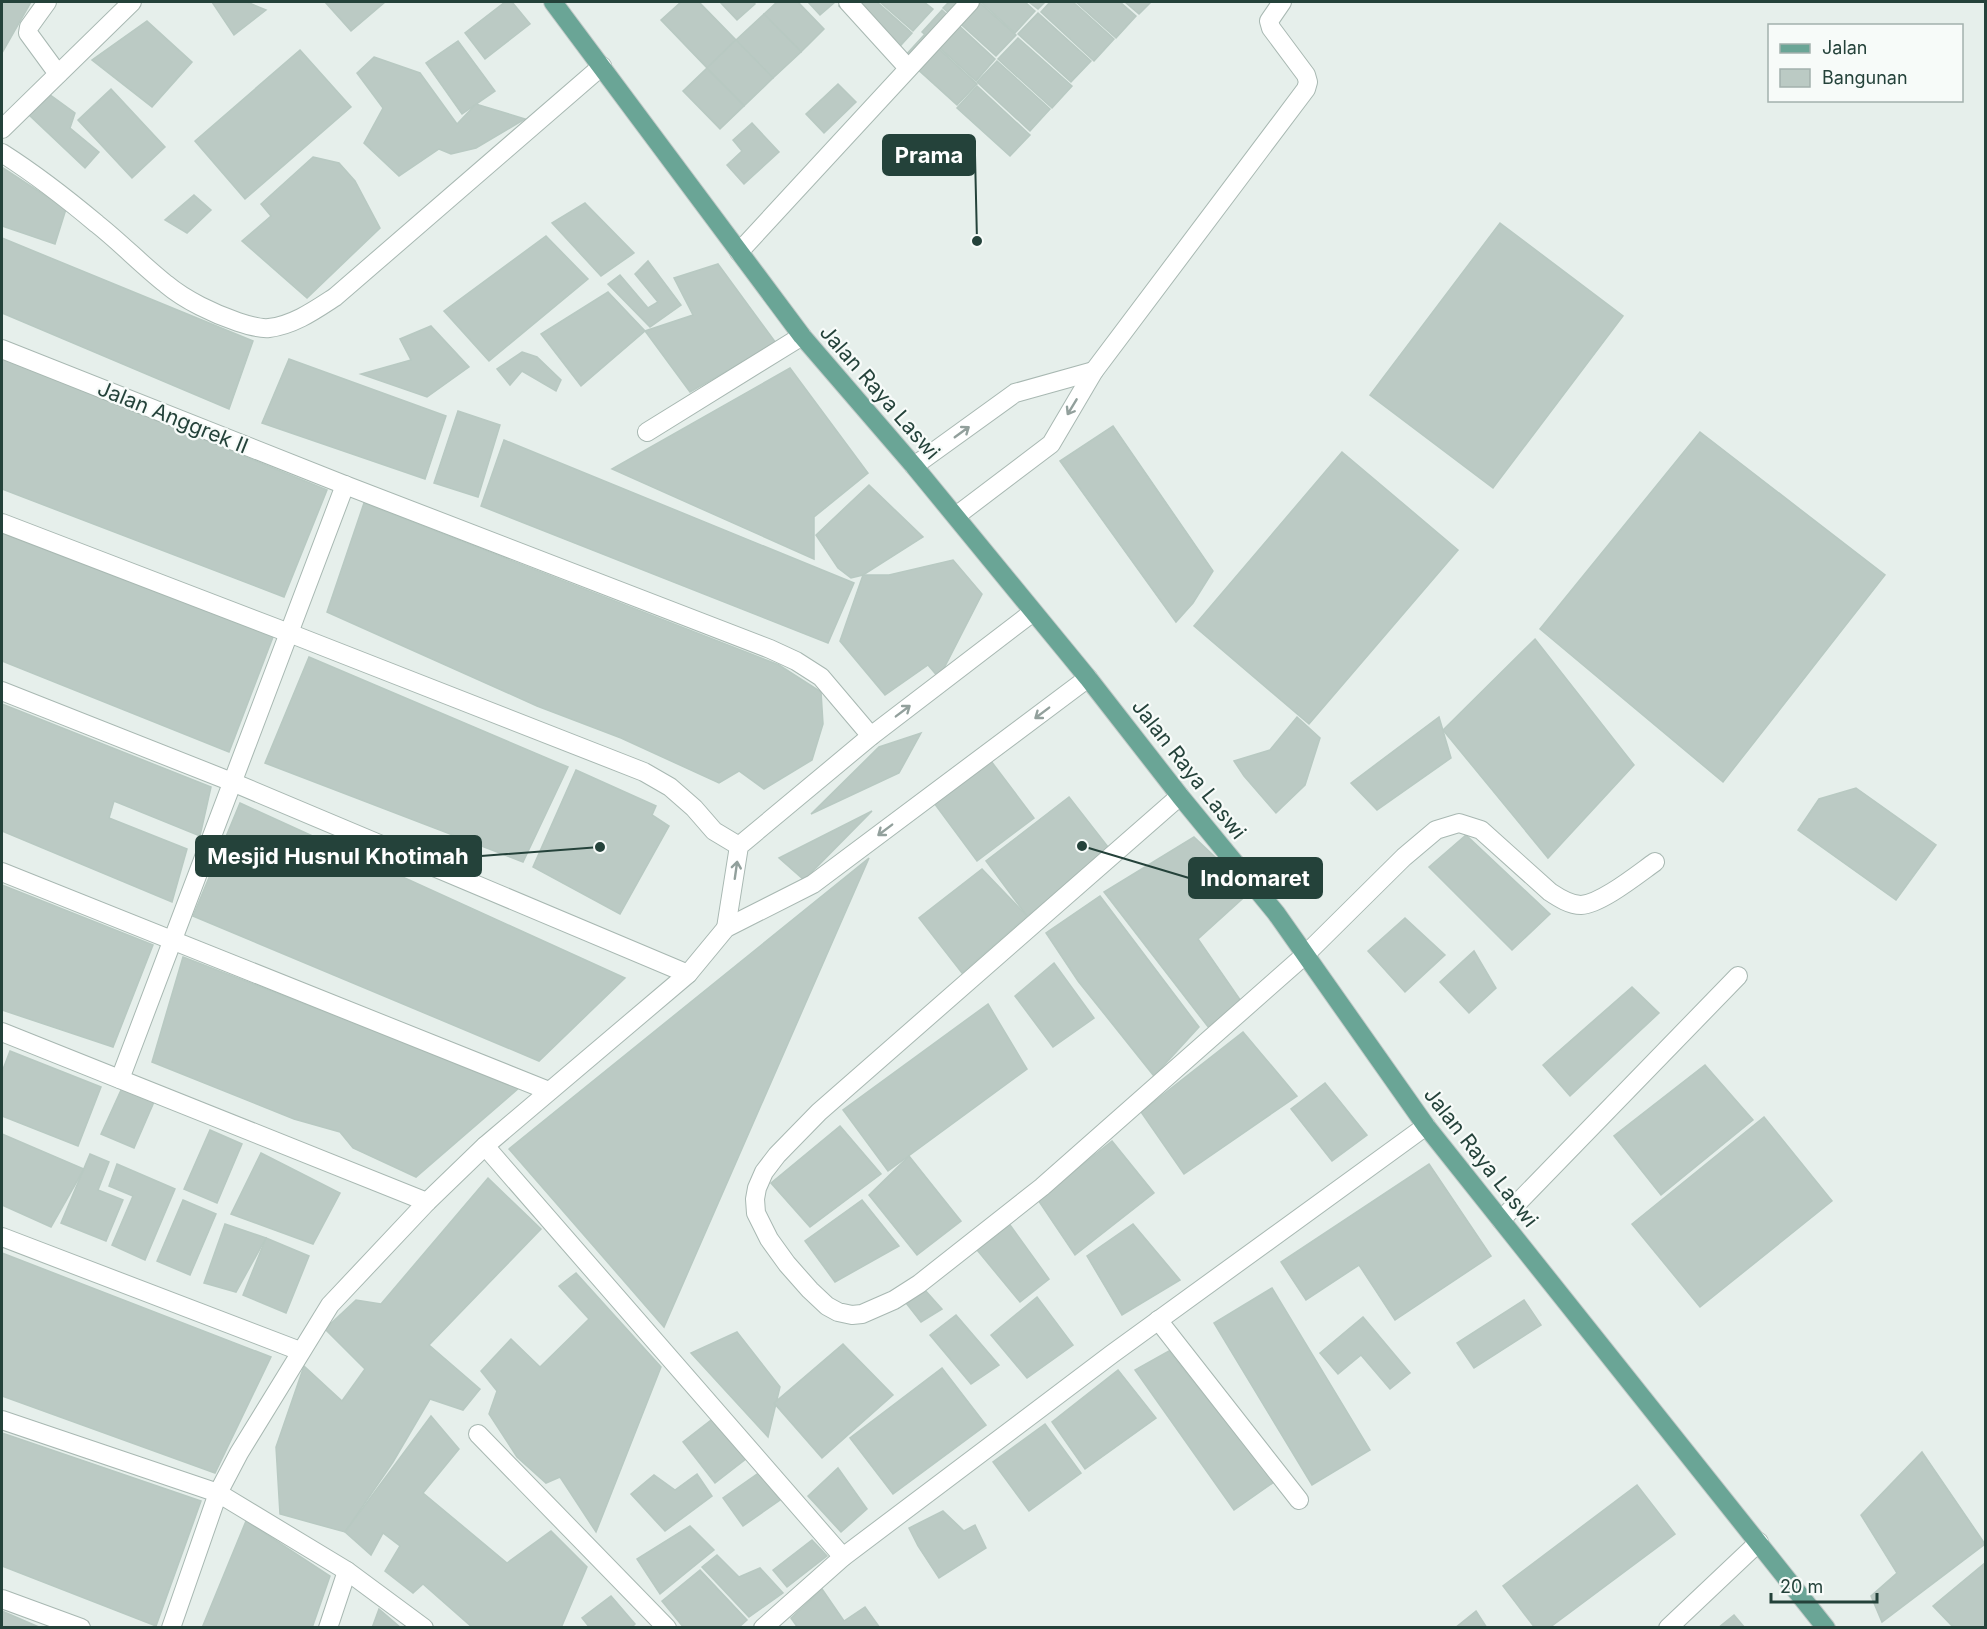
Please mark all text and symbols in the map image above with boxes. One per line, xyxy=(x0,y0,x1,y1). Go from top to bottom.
legend xyxy=(1768,24,1963,102)
text: Jalan xyxy=(1822,37,1867,58)
text: Bangunan xyxy=(1822,67,1908,88)
callout: Prama xyxy=(883,135,975,175)
text: Prama xyxy=(895,142,963,168)
street label: Jalan Raya Laswi xyxy=(815,320,945,464)
street label: Jalan Anggrek II xyxy=(94,375,252,459)
one-way arrow xyxy=(1066,398,1078,415)
one-way arrow xyxy=(953,425,969,438)
street label: Jalan Raya Laswi xyxy=(1127,694,1251,844)
one-way arrow xyxy=(895,705,911,718)
one-way arrow xyxy=(1034,707,1050,720)
one-way arrow xyxy=(878,824,894,836)
callout: Mesjid Husnul Khotimah xyxy=(196,836,481,876)
text: Mesjid Husnul Khotimah xyxy=(207,843,469,869)
callout: Indomaret xyxy=(1189,858,1322,898)
one-way arrow xyxy=(731,861,742,881)
text: Indomaret xyxy=(1200,865,1310,891)
street label: Jalan Raya Laswi xyxy=(1419,1082,1543,1232)
scale bar xyxy=(1771,1566,1878,1604)
text: 20 m xyxy=(1780,1576,1823,1597)

